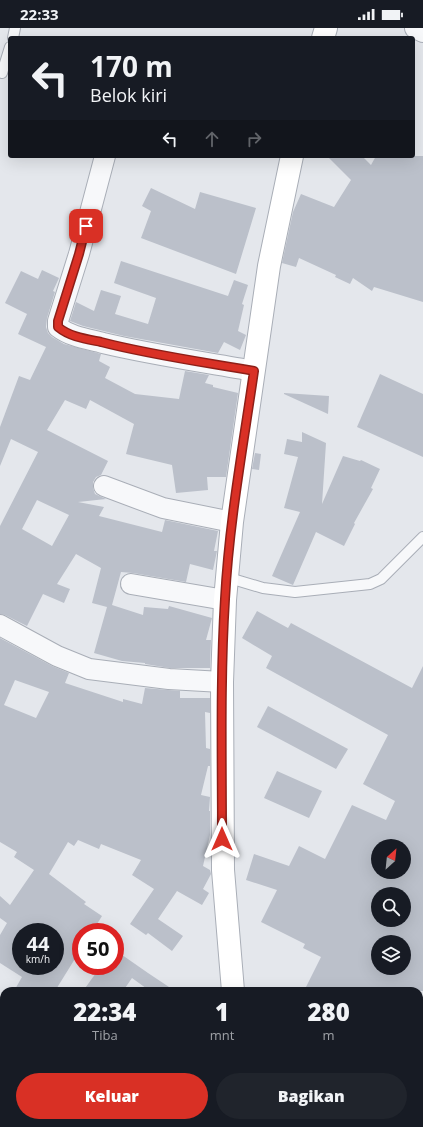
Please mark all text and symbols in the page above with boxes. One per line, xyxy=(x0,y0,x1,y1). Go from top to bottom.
text: 22:33 xyxy=(20,4,59,24)
text: 170 m xyxy=(90,47,173,85)
icon: left xyxy=(24,52,76,104)
text: Belok kiri xyxy=(90,83,167,107)
icon: left xyxy=(159,128,181,150)
icon: ahead xyxy=(201,128,223,150)
icon: right xyxy=(243,128,265,150)
pin xyxy=(69,209,103,243)
icon: arrive xyxy=(75,215,97,237)
position arrow xyxy=(201,818,243,860)
north arrow xyxy=(371,839,411,879)
map controls xyxy=(371,839,411,975)
button: search xyxy=(371,887,411,927)
speed limit sign: 50 xyxy=(72,923,124,975)
text: 44 xyxy=(27,930,49,957)
button: layers xyxy=(371,935,411,975)
text: km/h xyxy=(26,952,50,966)
text: 22:34 xyxy=(73,995,136,1028)
text: 1 xyxy=(215,995,229,1028)
text: 280 xyxy=(308,995,350,1028)
text: Tiba xyxy=(92,1026,118,1044)
text: mnt xyxy=(210,1026,234,1044)
text: m xyxy=(323,1026,335,1044)
button: Keluar xyxy=(16,1073,208,1119)
button: Bagikan xyxy=(216,1073,407,1119)

